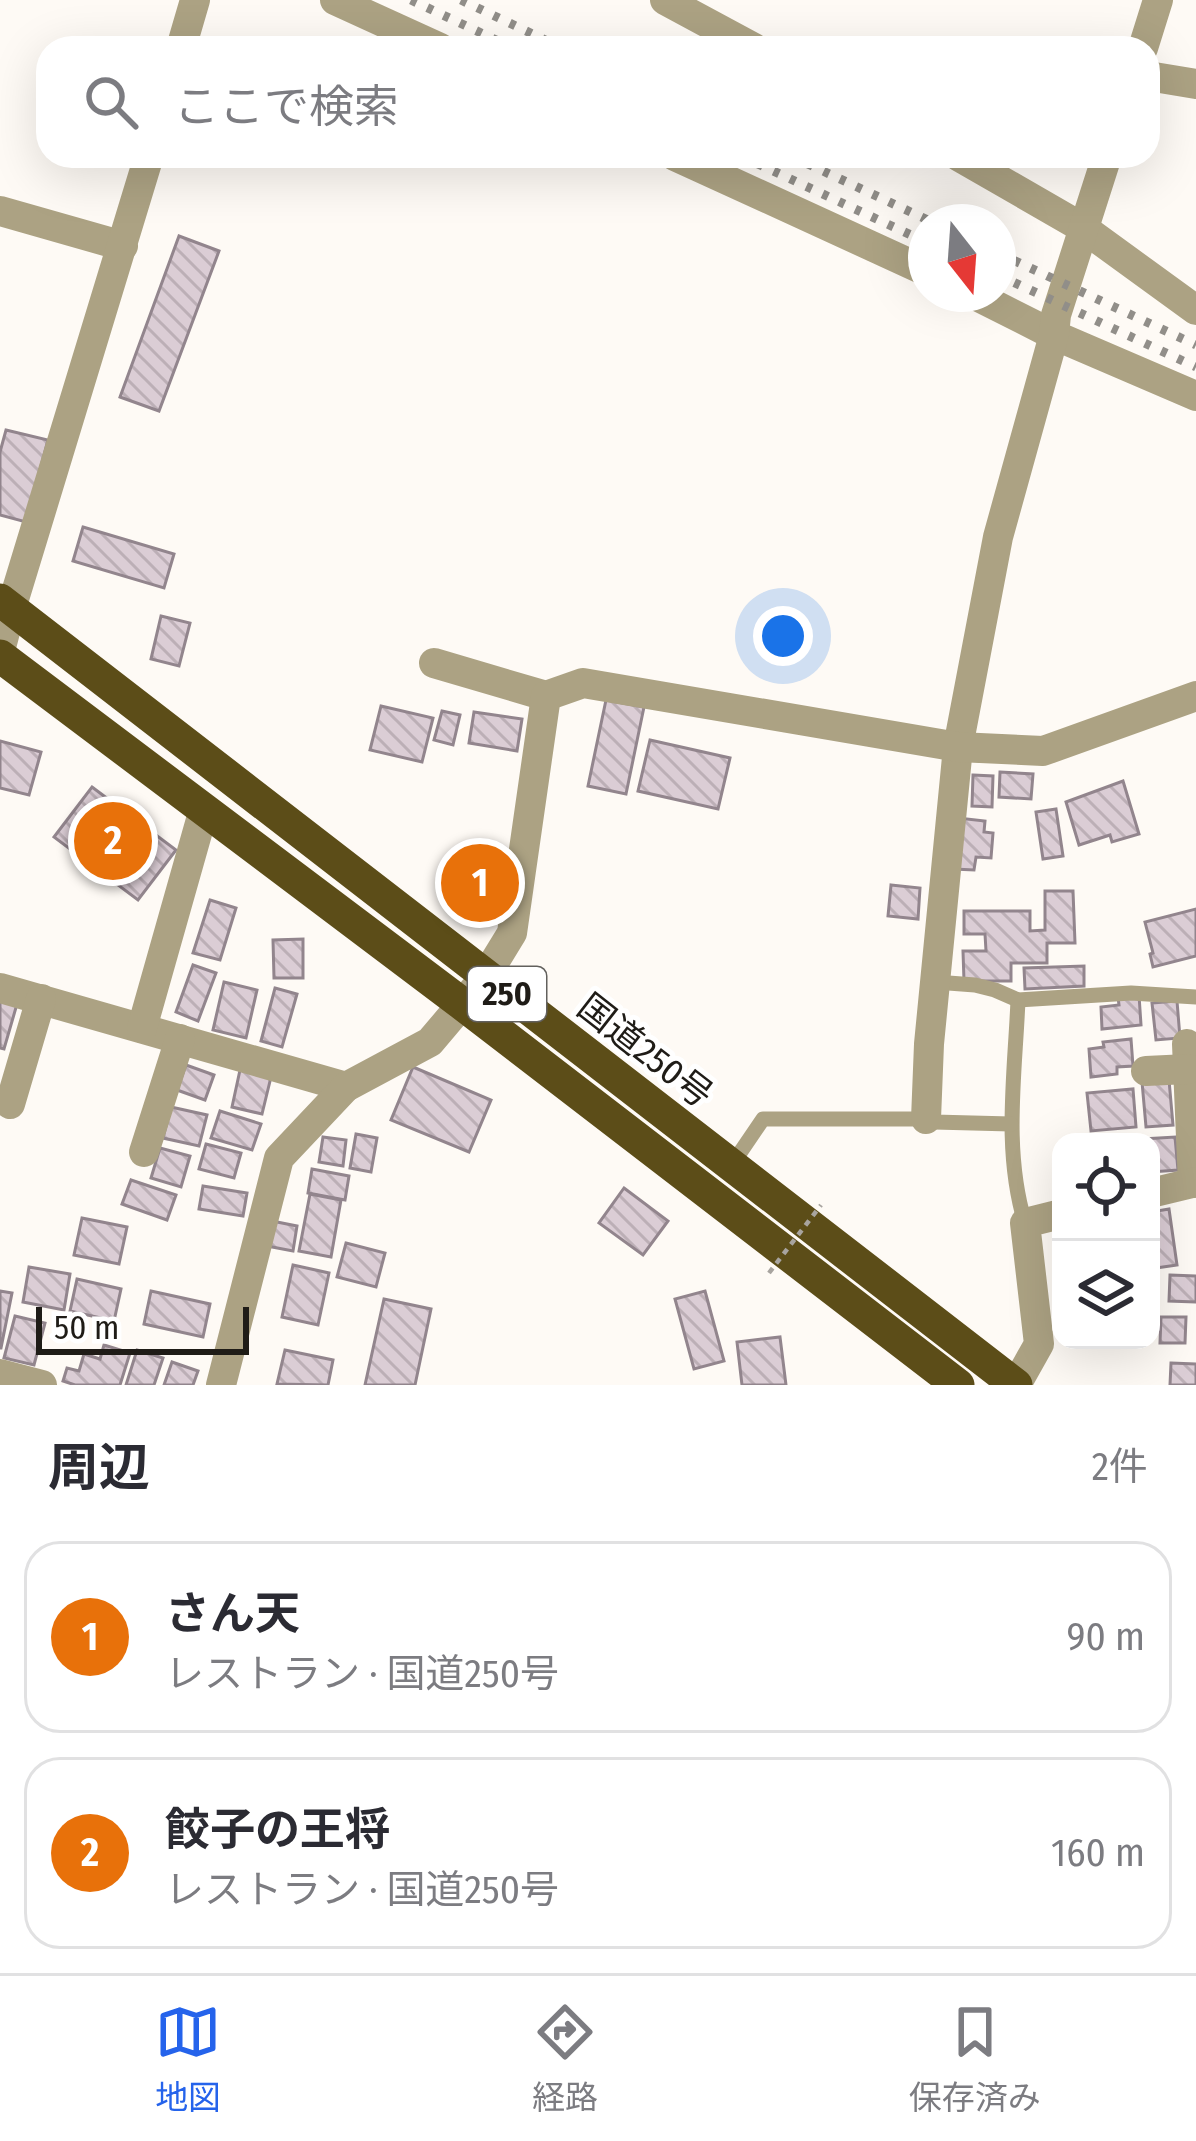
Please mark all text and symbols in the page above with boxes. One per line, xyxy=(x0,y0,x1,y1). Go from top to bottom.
search box xyxy=(36,36,1160,168)
icon: search xyxy=(78,69,144,135)
text: ここで検索 xyxy=(174,80,399,134)
north arrow xyxy=(908,204,1016,312)
your location xyxy=(753,606,813,666)
pin: 2 xyxy=(74,796,152,886)
pin: 1 xyxy=(441,838,519,928)
road number: 250 xyxy=(468,967,546,1021)
street label: 国道250号 xyxy=(569,985,721,1117)
map controls xyxy=(1052,1133,1160,1349)
button: locate xyxy=(1052,1133,1160,1241)
button: layers xyxy=(1052,1241,1160,1349)
scale bar xyxy=(36,1301,249,1354)
text: 50 m xyxy=(54,1308,119,1348)
text: 周辺 xyxy=(48,1437,150,1499)
text: 2件 xyxy=(1092,1444,1148,1490)
text: さん天 xyxy=(165,1587,300,1641)
text: 1 xyxy=(82,1614,98,1660)
text: 90 m xyxy=(1067,1614,1145,1660)
text: レストラン · 国道250号 xyxy=(165,1651,559,1697)
text: 餃子の王将 xyxy=(165,1803,390,1857)
text: 2 xyxy=(81,1830,99,1876)
text: 160 m xyxy=(1051,1830,1145,1876)
text: レストラン · 国道250号 xyxy=(165,1867,559,1913)
tab: 地図 xyxy=(155,1999,221,2119)
tab: 経路 xyxy=(532,1999,598,2119)
tab: 保存済み xyxy=(909,1999,1041,2119)

